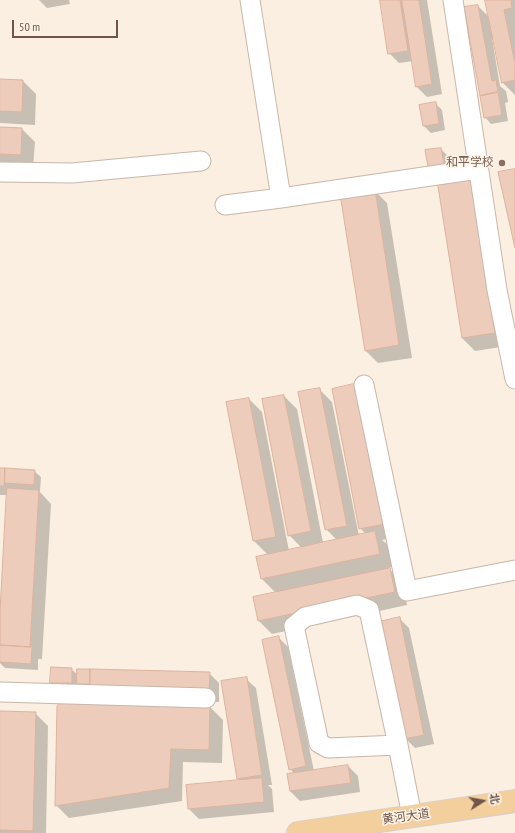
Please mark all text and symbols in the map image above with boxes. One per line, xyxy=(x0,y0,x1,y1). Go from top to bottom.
scale bar xyxy=(14,12,120,38)
text: 50 m xyxy=(19,19,40,34)
place label: 和平学校 xyxy=(446,156,494,170)
marker: 和平学校 xyxy=(497,158,507,168)
north arrow xyxy=(463,781,503,821)
text: 北 xyxy=(487,792,503,805)
street label: 黄河大道 xyxy=(381,807,431,827)

